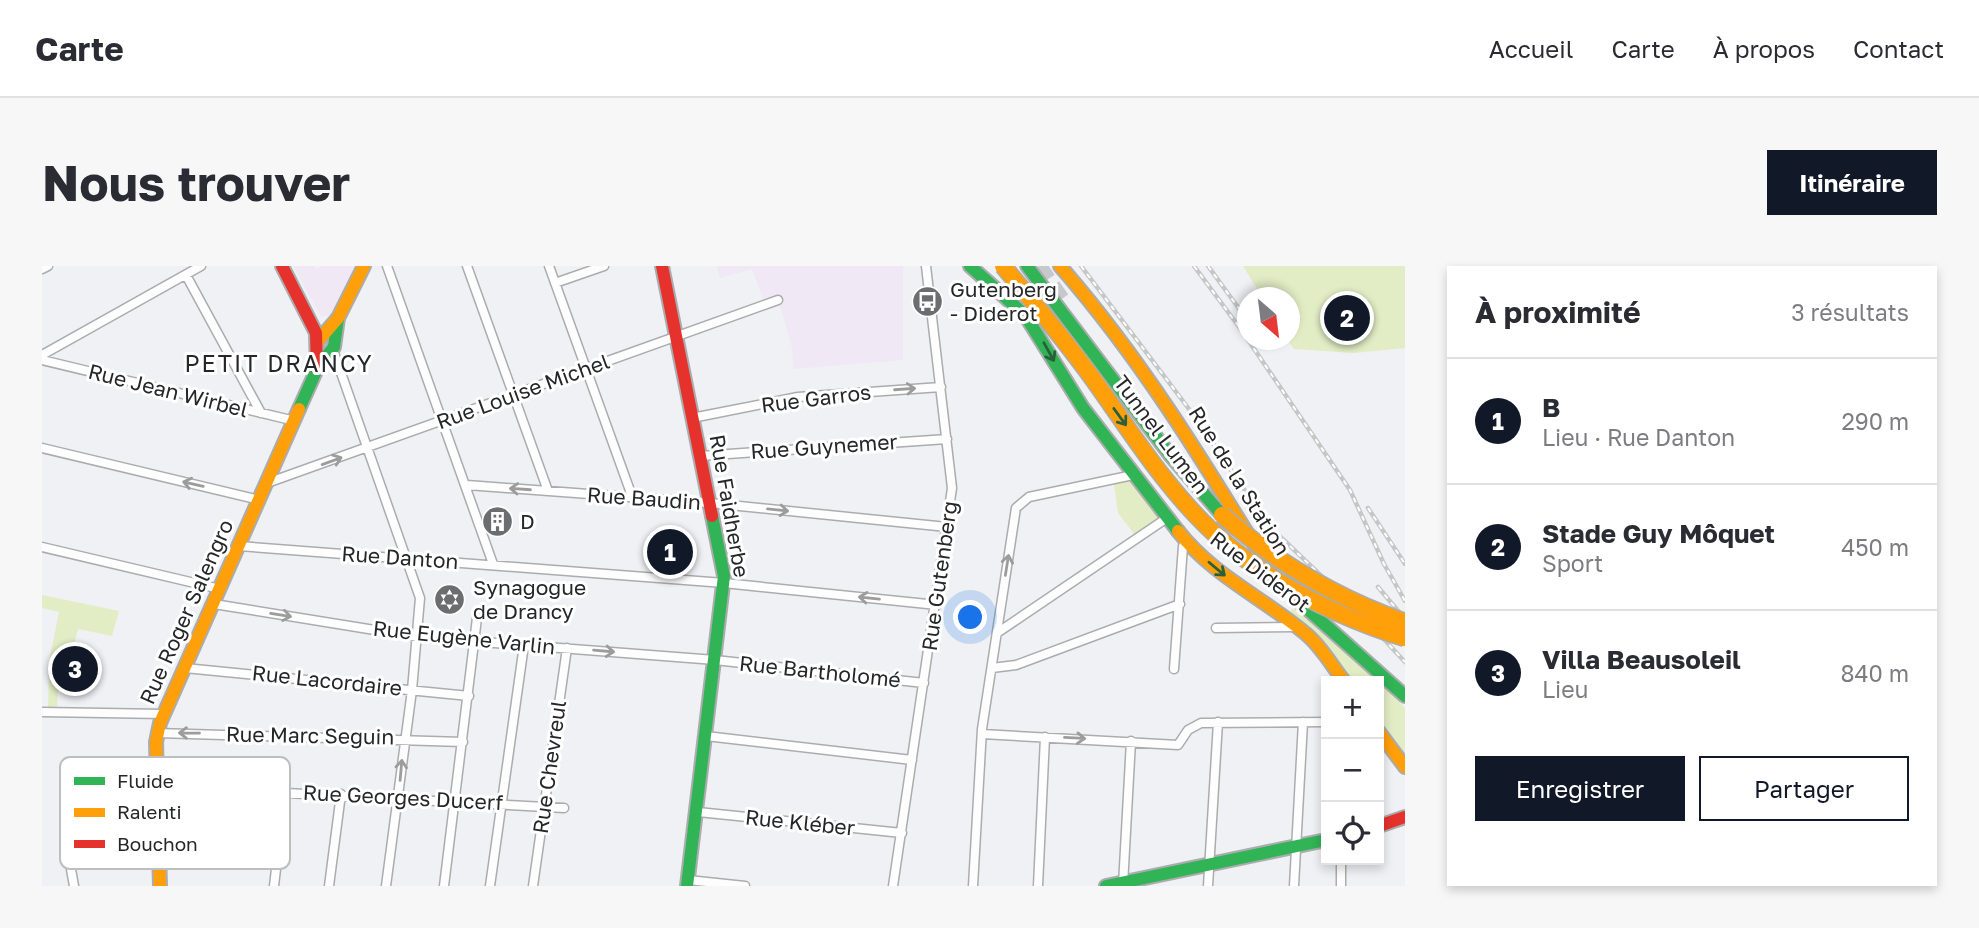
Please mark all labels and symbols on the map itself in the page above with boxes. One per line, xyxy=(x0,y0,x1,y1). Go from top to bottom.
place label: Gutenberg - Diderot xyxy=(950,276,1057,326)
bus stop icon: Gutenberg - Diderot xyxy=(910,285,944,319)
north arrow xyxy=(1237,287,1300,350)
pin: 2 xyxy=(1324,292,1370,344)
one-way arrow xyxy=(1042,341,1056,361)
street label: Rue Louise Michel xyxy=(433,348,613,434)
district label: PETIT DRANCY xyxy=(184,349,374,377)
street label: Rue Jean Wirbel xyxy=(86,358,251,422)
street label: Tunnel Lumen xyxy=(1109,370,1215,499)
street label: Rue Garros xyxy=(759,378,872,418)
one-way arrow xyxy=(894,383,917,396)
street label: Rue de la Station xyxy=(1184,401,1296,560)
one-way arrow xyxy=(1112,407,1127,426)
street label: Rue Guynemer xyxy=(750,428,898,464)
street label: Rue Faidherbe xyxy=(705,432,755,579)
one-way arrow xyxy=(320,454,342,466)
one-way arrow xyxy=(182,477,205,491)
street label: Rue Baudin xyxy=(586,481,702,515)
one-way arrow xyxy=(509,482,532,495)
street label: Rue Gutenberg xyxy=(916,499,962,652)
one-way arrow xyxy=(766,504,789,517)
building icon: D xyxy=(480,505,514,539)
place label: D xyxy=(520,508,535,534)
street label: Rue Roger Salengro xyxy=(134,515,239,708)
street label: Rue Diderot xyxy=(1205,525,1316,617)
pin: 1 xyxy=(647,526,693,578)
street label: Rue Danton xyxy=(341,540,459,574)
one-way arrow xyxy=(1001,555,1014,577)
one-way arrow xyxy=(1208,561,1226,577)
place label: Synagogue de Drancy xyxy=(473,574,586,624)
synagogue icon: Synagogue de Drancy xyxy=(433,583,467,617)
one-way arrow xyxy=(858,592,881,605)
your location xyxy=(953,600,987,634)
one-way arrow xyxy=(269,609,292,622)
street label: Rue Eugène Varlin xyxy=(372,615,557,660)
pin: 3 xyxy=(52,643,98,695)
one-way arrow xyxy=(593,645,615,658)
street label: Rue Bartholomé xyxy=(738,650,902,692)
street label: Rue Lacordaire xyxy=(251,659,403,701)
street label: Rue Chevreul xyxy=(527,699,571,835)
street label: Rue Marc Seguin xyxy=(226,721,394,749)
one-way arrow xyxy=(178,727,201,740)
one-way arrow xyxy=(1063,732,1086,745)
legend xyxy=(60,757,290,869)
one-way arrow xyxy=(395,759,408,782)
text: Fluide xyxy=(117,769,174,792)
street label: Rue Georges Ducerf xyxy=(302,779,504,815)
text: Ralenti xyxy=(117,800,182,823)
street label: Rue Kléber xyxy=(744,803,856,841)
text: Bouchon xyxy=(117,832,198,855)

